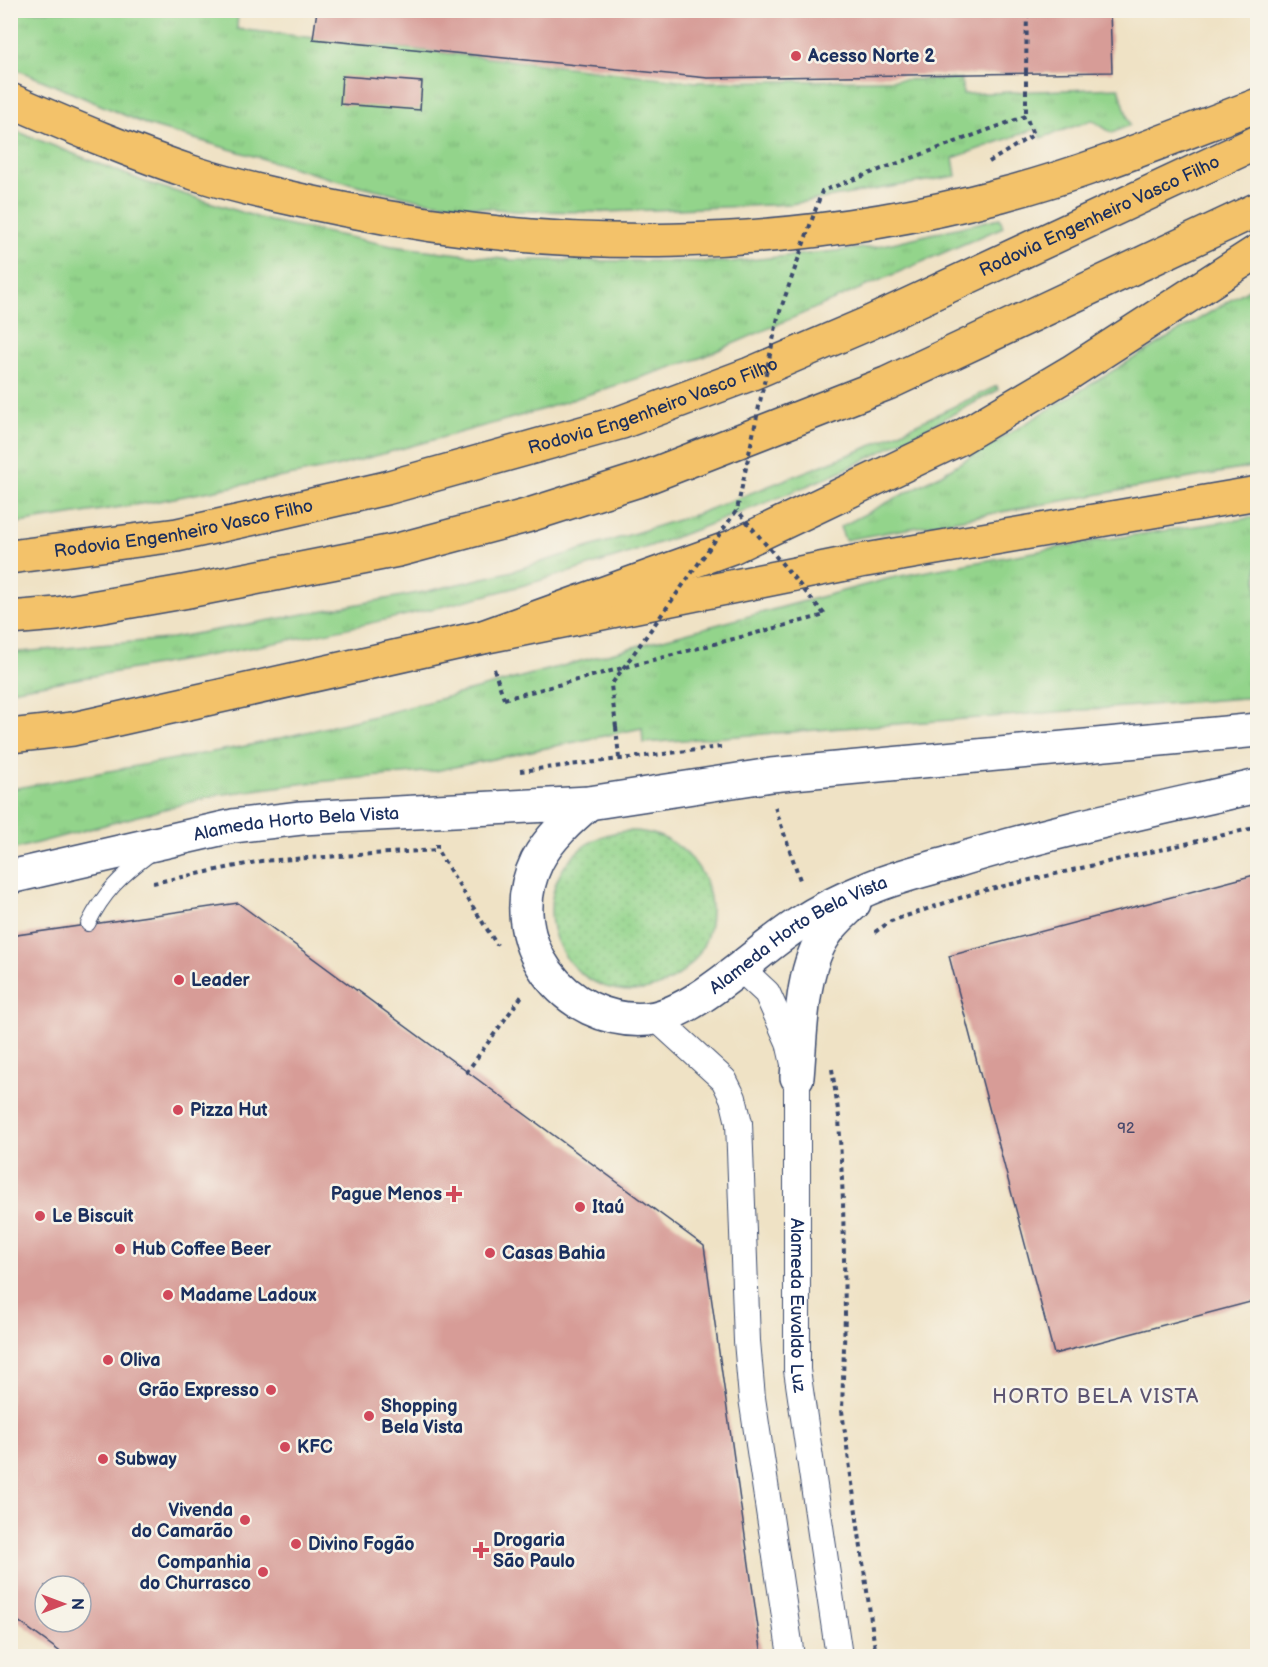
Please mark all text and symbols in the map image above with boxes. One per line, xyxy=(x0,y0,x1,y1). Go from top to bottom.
place label: Acesso Norte 2 xyxy=(807,46,935,67)
marker: Acesso Norte 2 xyxy=(789,49,803,63)
street label: Rodovia Engenheiro Vasco Filho xyxy=(976,151,1223,281)
street label: Rodovia Engenheiro Vasco Filho xyxy=(526,353,781,458)
street label: Rodovia Engenheiro Vasco Filho xyxy=(53,495,315,562)
street label: Alameda Horto Bela Vista xyxy=(191,802,400,845)
street label: Alameda Horto Bela Vista xyxy=(705,872,890,998)
place label: Leader xyxy=(191,970,251,991)
marker: Leader xyxy=(172,973,186,987)
place label: Pizza Hut xyxy=(190,1100,268,1121)
marker: Pizza Hut xyxy=(171,1103,185,1117)
house number: 92 xyxy=(1117,1119,1135,1138)
place label: Pague Menos xyxy=(331,1184,442,1205)
marker: Pague Menos xyxy=(447,1187,461,1201)
place label: Itaú xyxy=(592,1197,624,1218)
marker: Itaú xyxy=(573,1200,587,1214)
place label: Le Biscuit xyxy=(52,1206,134,1227)
marker: Le Biscuit xyxy=(33,1209,47,1223)
street label: Alameda Euvaldo Luz xyxy=(787,1218,811,1394)
place label: Hub Coffee Beer xyxy=(132,1239,272,1260)
marker: Hub Coffee Beer xyxy=(113,1242,127,1256)
place label: Casas Bahia xyxy=(502,1243,606,1264)
marker: Casas Bahia xyxy=(483,1246,497,1260)
place label: Madame Ladoux xyxy=(180,1285,317,1306)
marker: Madame Ladoux xyxy=(161,1288,175,1302)
place label: Oliva xyxy=(120,1350,161,1371)
marker: Oliva xyxy=(101,1353,115,1367)
place label: Grão Expresso xyxy=(139,1380,259,1401)
marker: Grão Expresso xyxy=(264,1383,278,1397)
district label: HORTO BELA VISTA xyxy=(992,1385,1200,1409)
place label: Shopping Bela Vista xyxy=(381,1396,463,1438)
marker: Shopping Bela Vista xyxy=(362,1409,376,1423)
place label: KFC xyxy=(297,1437,333,1458)
marker: KFC xyxy=(278,1440,292,1454)
place label: Subway xyxy=(115,1449,178,1470)
marker: Subway xyxy=(96,1452,110,1466)
place label: Vivenda do Camarão xyxy=(131,1500,233,1542)
marker: Vivenda do Camarão xyxy=(238,1513,252,1527)
place label: Drogaria São Paulo xyxy=(493,1530,575,1572)
place label: Divino Fogão xyxy=(308,1534,415,1555)
marker: Divino Fogão xyxy=(289,1537,303,1551)
marker: Drogaria São Paulo xyxy=(474,1543,488,1557)
place label: Companhia do Churrasco xyxy=(140,1552,251,1594)
marker: Companhia do Churrasco xyxy=(256,1565,270,1579)
north arrow xyxy=(33,1574,93,1634)
text: N xyxy=(67,1598,86,1610)

